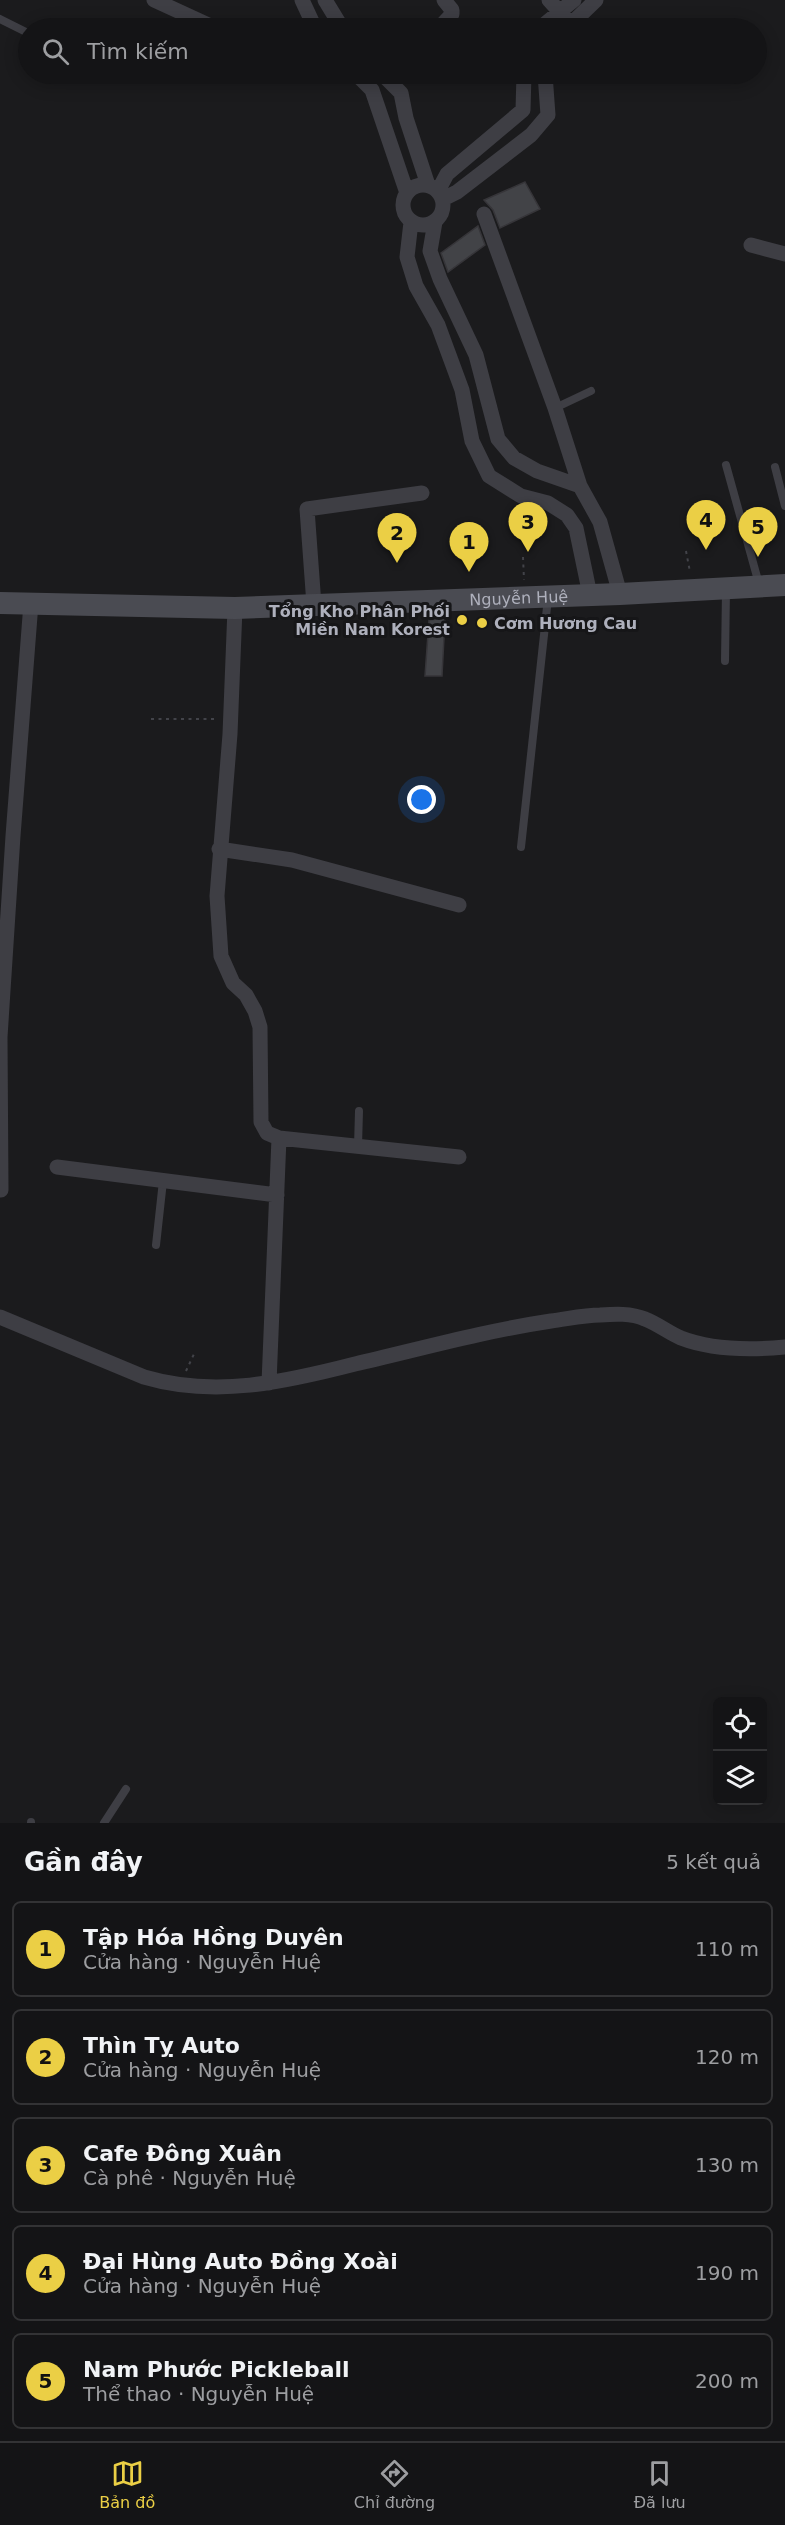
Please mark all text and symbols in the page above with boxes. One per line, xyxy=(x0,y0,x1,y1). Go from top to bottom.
search box xyxy=(18,18,767,84)
icon: search xyxy=(39,35,72,68)
text: Tìm kiếm xyxy=(87,39,189,64)
pin: 4 xyxy=(686,500,726,550)
pin: 3 xyxy=(508,502,548,552)
pin: 5 xyxy=(738,508,777,557)
pin: 2 xyxy=(378,514,416,563)
pin: 1 xyxy=(450,522,488,572)
street label: Nguyễn Huệ xyxy=(469,586,568,609)
place label: Tổng Kho Phân Phối Miền Nam Korest xyxy=(269,602,450,639)
marker: Tổng Kho Phân Phối Miền Nam Korest xyxy=(455,613,469,627)
place label: Cơm Hương Cau xyxy=(494,614,637,633)
marker: Cơm Hương Cau xyxy=(475,616,489,630)
your location xyxy=(407,785,436,814)
map controls xyxy=(713,1697,767,1805)
button: locate xyxy=(713,1697,767,1751)
button: layers xyxy=(713,1751,767,1805)
text: Gần đây xyxy=(24,1847,143,1877)
text: 5 kết quả xyxy=(666,1850,761,1874)
text: Tập Hóa Hồng Duyên xyxy=(83,1925,344,1950)
text: 1 xyxy=(39,1937,52,1961)
text: 110 m xyxy=(695,1937,759,1961)
text: Cửa hàng · Nguyễn Huệ xyxy=(83,1950,321,1974)
text: Thìn Tỵ Auto xyxy=(83,2033,240,2058)
text: 2 xyxy=(39,2045,52,2069)
text: 120 m xyxy=(695,2045,759,2069)
text: Cửa hàng · Nguyễn Huệ xyxy=(83,2058,321,2082)
text: Cafe Đông Xuân xyxy=(83,2141,282,2166)
text: 3 xyxy=(39,2153,52,2177)
text: 130 m xyxy=(695,2153,759,2177)
text: Cà phê · Nguyễn Huệ xyxy=(83,2166,296,2190)
text: Đại Hùng Auto Đồng Xoài xyxy=(83,2249,398,2274)
text: 4 xyxy=(39,2261,52,2285)
text: 190 m xyxy=(695,2261,759,2285)
text: Cửa hàng · Nguyễn Huệ xyxy=(83,2274,321,2298)
text: Nam Phước Pickleball xyxy=(83,2357,350,2382)
text: 5 xyxy=(39,2369,52,2393)
text: 200 m xyxy=(695,2369,759,2393)
text: Thể thao · Nguyễn Huệ xyxy=(83,2382,314,2406)
tab: Bản đồ xyxy=(99,2457,155,2512)
tab: Chỉ đường xyxy=(354,2457,435,2512)
tab: Đã lưu xyxy=(634,2457,686,2512)

